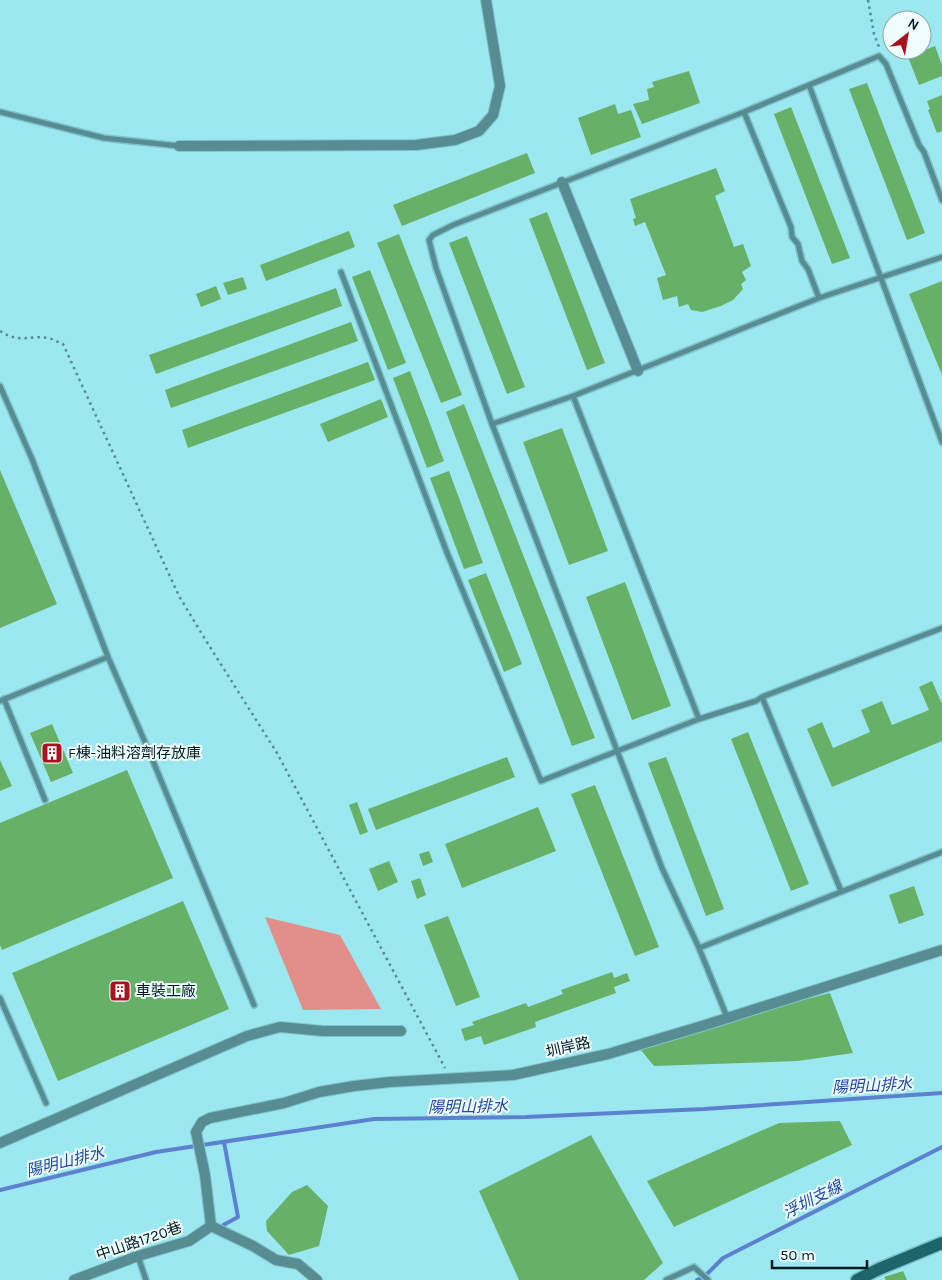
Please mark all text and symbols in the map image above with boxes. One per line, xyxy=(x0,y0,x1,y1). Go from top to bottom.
north arrow xyxy=(882,10,932,60)
text: N xyxy=(905,14,922,34)
building icon: F棟-油料溶劑存放庫 xyxy=(40,741,64,765)
place label: F棟-油料溶劑存放庫 xyxy=(68,744,201,762)
building icon: 車裝工廠 xyxy=(108,979,132,1003)
place label: 車裝工廠 xyxy=(136,982,196,1000)
street label: 圳岸路 xyxy=(544,1033,592,1061)
water label: 陽明山排水 xyxy=(832,1074,913,1097)
water label: 陽明山排水 xyxy=(428,1096,509,1117)
water label: 陽明山排水 xyxy=(24,1142,107,1180)
water label: 浮圳支線 xyxy=(779,1176,847,1222)
street label: 中山路1720巷 xyxy=(94,1218,184,1264)
scale bar xyxy=(772,1238,867,1270)
text: 50 m xyxy=(780,1246,815,1264)

